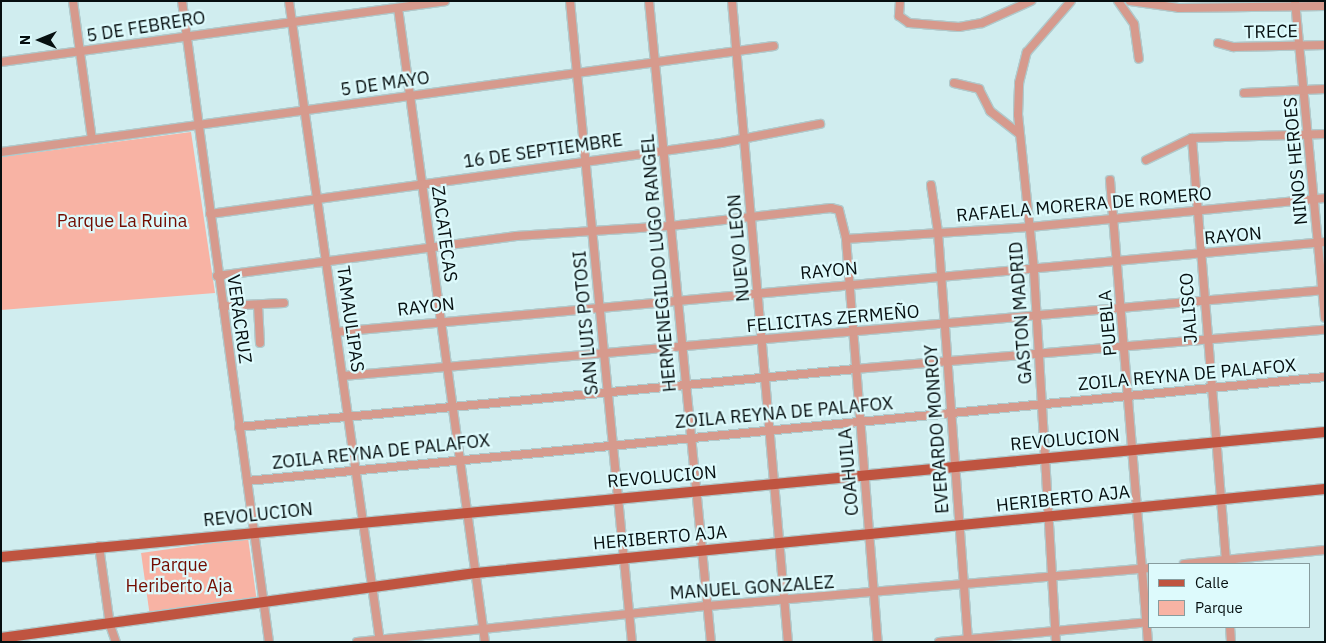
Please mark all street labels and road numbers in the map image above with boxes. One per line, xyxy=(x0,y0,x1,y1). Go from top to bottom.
street label: 5 DE FEBRERO xyxy=(85,7,207,47)
street label: TRECE xyxy=(1244,21,1298,43)
street label: 5 DE MAYO xyxy=(339,67,431,101)
street label: NINOS HEROES xyxy=(1280,96,1312,226)
street label: 16 DE SEPTIEMBRE xyxy=(462,129,624,173)
street label: HERMENEGILDO LUGO RANGEL xyxy=(637,133,681,393)
street label: RAFAELA MORERA DE ROMERO xyxy=(955,183,1213,227)
street label: ZACATECAS xyxy=(427,184,461,284)
street label: NUEVO LEON xyxy=(724,193,754,303)
street label: RAYON xyxy=(1203,223,1263,249)
street label: GASTON MADRID xyxy=(1005,241,1037,385)
street label: SAN LUIS POTOSI xyxy=(569,250,603,396)
street label: RAYON xyxy=(799,258,859,284)
street label: TAMAULIPAS xyxy=(332,264,368,374)
street label: JALISCO xyxy=(1176,272,1202,344)
street label: VERACRUZ xyxy=(222,273,256,365)
street label: PUEBLA xyxy=(1094,289,1122,357)
street label: RAYON xyxy=(396,293,456,321)
street label: FELICITAS ZERMEÑO xyxy=(746,301,920,337)
street label: EVERARDO MONROY xyxy=(920,344,954,514)
street label: ZOILA REYNA DE PALAFOX xyxy=(1077,355,1297,395)
street label: ZOILA REYNA DE PALAFOX xyxy=(674,393,894,433)
street label: REVOLUCION xyxy=(1009,424,1121,456)
street label: COAHUILA xyxy=(834,427,864,517)
street label: ZOILA REYNA DE PALAFOX xyxy=(271,430,491,474)
street label: REVOLUCION xyxy=(606,461,718,493)
street label: HERIBERTO AJA xyxy=(995,481,1131,517)
street label: REVOLUCION xyxy=(202,499,314,531)
street label: HERIBERTO AJA xyxy=(592,521,728,555)
street label: MANUEL GONZALEZ xyxy=(669,571,835,605)

